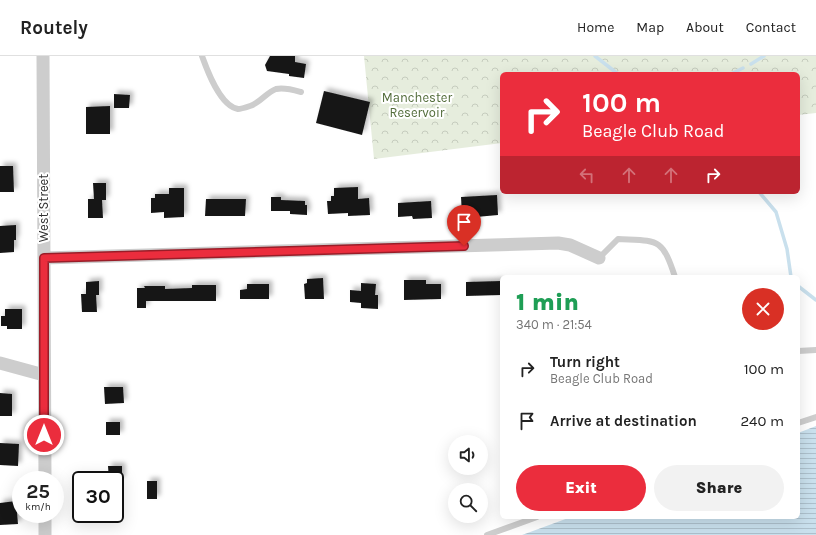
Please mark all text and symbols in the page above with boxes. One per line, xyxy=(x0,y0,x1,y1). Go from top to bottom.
text: Routely xyxy=(20,17,88,39)
text: Home xyxy=(577,19,614,36)
text: Map xyxy=(636,19,664,36)
text: About xyxy=(686,19,724,36)
text: Contact xyxy=(746,19,796,36)
text: 100 m xyxy=(582,86,661,119)
icon: right xyxy=(516,88,568,140)
park label: Manchester Reservoir xyxy=(382,90,452,120)
text: Beagle Club Road xyxy=(582,120,724,142)
icon: left xyxy=(576,164,598,186)
icon: ahead xyxy=(618,164,640,186)
icon: ahead xyxy=(660,164,682,186)
icon: right xyxy=(702,164,724,186)
street label: West Street xyxy=(36,174,51,242)
pin xyxy=(447,205,481,246)
icon: arrive xyxy=(453,211,475,233)
text: 1 min xyxy=(516,288,579,316)
button: close xyxy=(742,288,784,330)
text: 340 m · 21:54 xyxy=(516,317,592,332)
text: Turn right xyxy=(550,353,620,371)
icon: right xyxy=(516,358,538,380)
text: 100 m xyxy=(744,360,784,378)
text: Beagle Club Road xyxy=(550,371,653,386)
icon: arrive xyxy=(516,410,538,432)
text: Arrive at destination xyxy=(550,412,697,430)
text: 240 m xyxy=(740,412,784,430)
position arrow xyxy=(23,414,65,456)
map controls xyxy=(448,435,488,523)
button: sound xyxy=(448,435,488,475)
button: Exit xyxy=(516,465,646,511)
button: Share xyxy=(654,465,784,511)
speed limit sign: 30 xyxy=(72,471,124,523)
text: 25 xyxy=(26,480,50,503)
button: search xyxy=(448,483,488,523)
text: km/h xyxy=(25,501,51,513)

